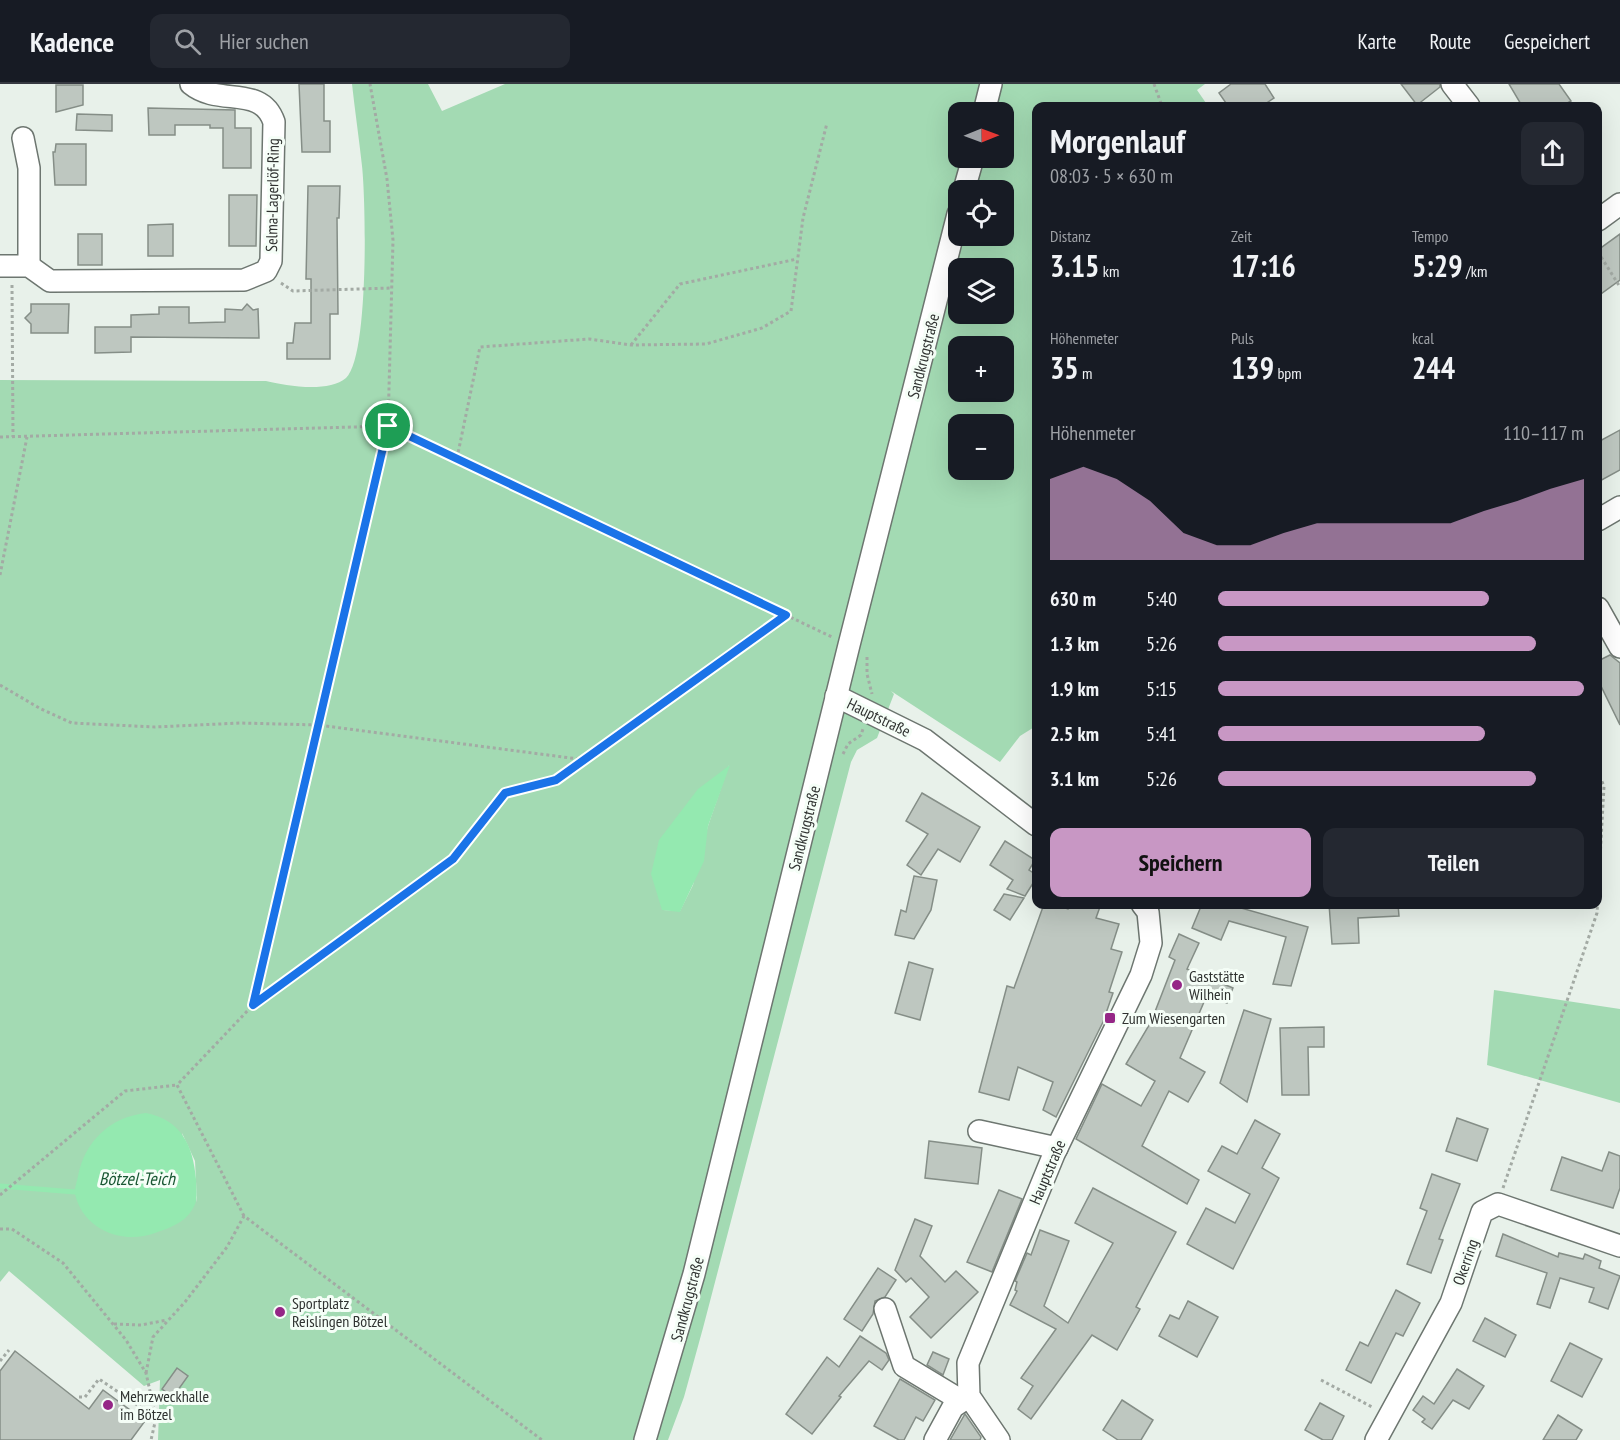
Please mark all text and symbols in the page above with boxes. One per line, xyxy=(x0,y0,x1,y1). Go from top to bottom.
search box xyxy=(150,14,570,68)
text: Kadence xyxy=(30,23,114,60)
icon: search xyxy=(171,25,204,58)
text: Hier suchen xyxy=(219,27,309,55)
text: Karte xyxy=(1358,28,1396,55)
text: Route xyxy=(1429,28,1471,55)
text: Gespeichert xyxy=(1504,28,1590,55)
north arrow xyxy=(948,102,1014,168)
map controls xyxy=(948,102,1014,480)
text: Morgenlauf xyxy=(1050,119,1185,162)
button: share xyxy=(1521,122,1584,185)
street label: Selma-Lagerlöf-Ring xyxy=(261,138,283,252)
text: 08:03 · 5 × 630 m xyxy=(1050,163,1173,189)
button: locate xyxy=(948,180,1014,246)
text: Distanz xyxy=(1050,226,1091,246)
text: Zeit xyxy=(1231,226,1252,246)
text: Tempo xyxy=(1412,226,1448,246)
text: 3.15 xyxy=(1050,246,1099,285)
text: 17:16 xyxy=(1231,246,1296,285)
text: 5:29 xyxy=(1412,246,1463,285)
button: layers xyxy=(948,258,1014,324)
text: km xyxy=(1099,261,1119,281)
text: /km xyxy=(1463,261,1487,281)
street label: Sandkrugstraße xyxy=(903,312,943,400)
text: Höhenmeter xyxy=(1050,328,1118,348)
text: Puls xyxy=(1231,328,1254,348)
text: kcal xyxy=(1412,328,1434,348)
button: + xyxy=(948,336,1014,402)
text: 35 xyxy=(1050,348,1079,387)
text: 139 xyxy=(1231,348,1274,387)
text: 244 xyxy=(1412,348,1455,387)
text: m xyxy=(1079,363,1093,383)
text: bpm xyxy=(1274,363,1302,383)
pin xyxy=(362,400,413,451)
icon: arrive xyxy=(371,409,404,442)
button: − xyxy=(948,414,1014,480)
text: Höhenmeter xyxy=(1050,420,1136,446)
text: 110–117 m xyxy=(1503,420,1584,446)
text: 630 m xyxy=(1050,586,1096,612)
text: 5:40 xyxy=(1146,586,1177,612)
text: 1.3 km xyxy=(1050,631,1099,657)
text: 5:26 xyxy=(1146,631,1177,657)
text: 1.9 km xyxy=(1050,676,1099,702)
text: 5:15 xyxy=(1146,676,1177,702)
street label: Hauptstraße xyxy=(844,693,914,741)
text: 2.5 km xyxy=(1050,721,1099,747)
text: 5:41 xyxy=(1146,721,1177,747)
text: 3.1 km xyxy=(1050,766,1099,792)
text: 5:26 xyxy=(1146,766,1177,792)
street label: Sandkrugstraße xyxy=(784,784,824,872)
button: Speichern xyxy=(1050,828,1311,897)
button: Teilen xyxy=(1323,828,1584,897)
place label: Gaststätte Wilhein xyxy=(1189,966,1245,1004)
marker: Gaststätte Wilhein xyxy=(1170,978,1184,992)
place label: Zum Wiesengarten xyxy=(1122,1008,1225,1028)
marker: Zum Wiesengarten xyxy=(1103,1011,1117,1025)
street label: Hauptstraße xyxy=(1024,1137,1070,1207)
water label: Bötzel-Teich xyxy=(99,1167,176,1190)
street label: Okerring xyxy=(1448,1236,1482,1288)
street label: Sandkrugstraße xyxy=(666,1255,708,1343)
place label: Sportplatz Reislingen Bötzel xyxy=(292,1293,388,1331)
marker: Sportplatz Reislingen Bötzel xyxy=(273,1305,287,1319)
place label: Mehrzweckhalle im Bötzel xyxy=(120,1386,209,1424)
marker: Mehrzweckhalle im Bötzel xyxy=(101,1398,115,1412)

